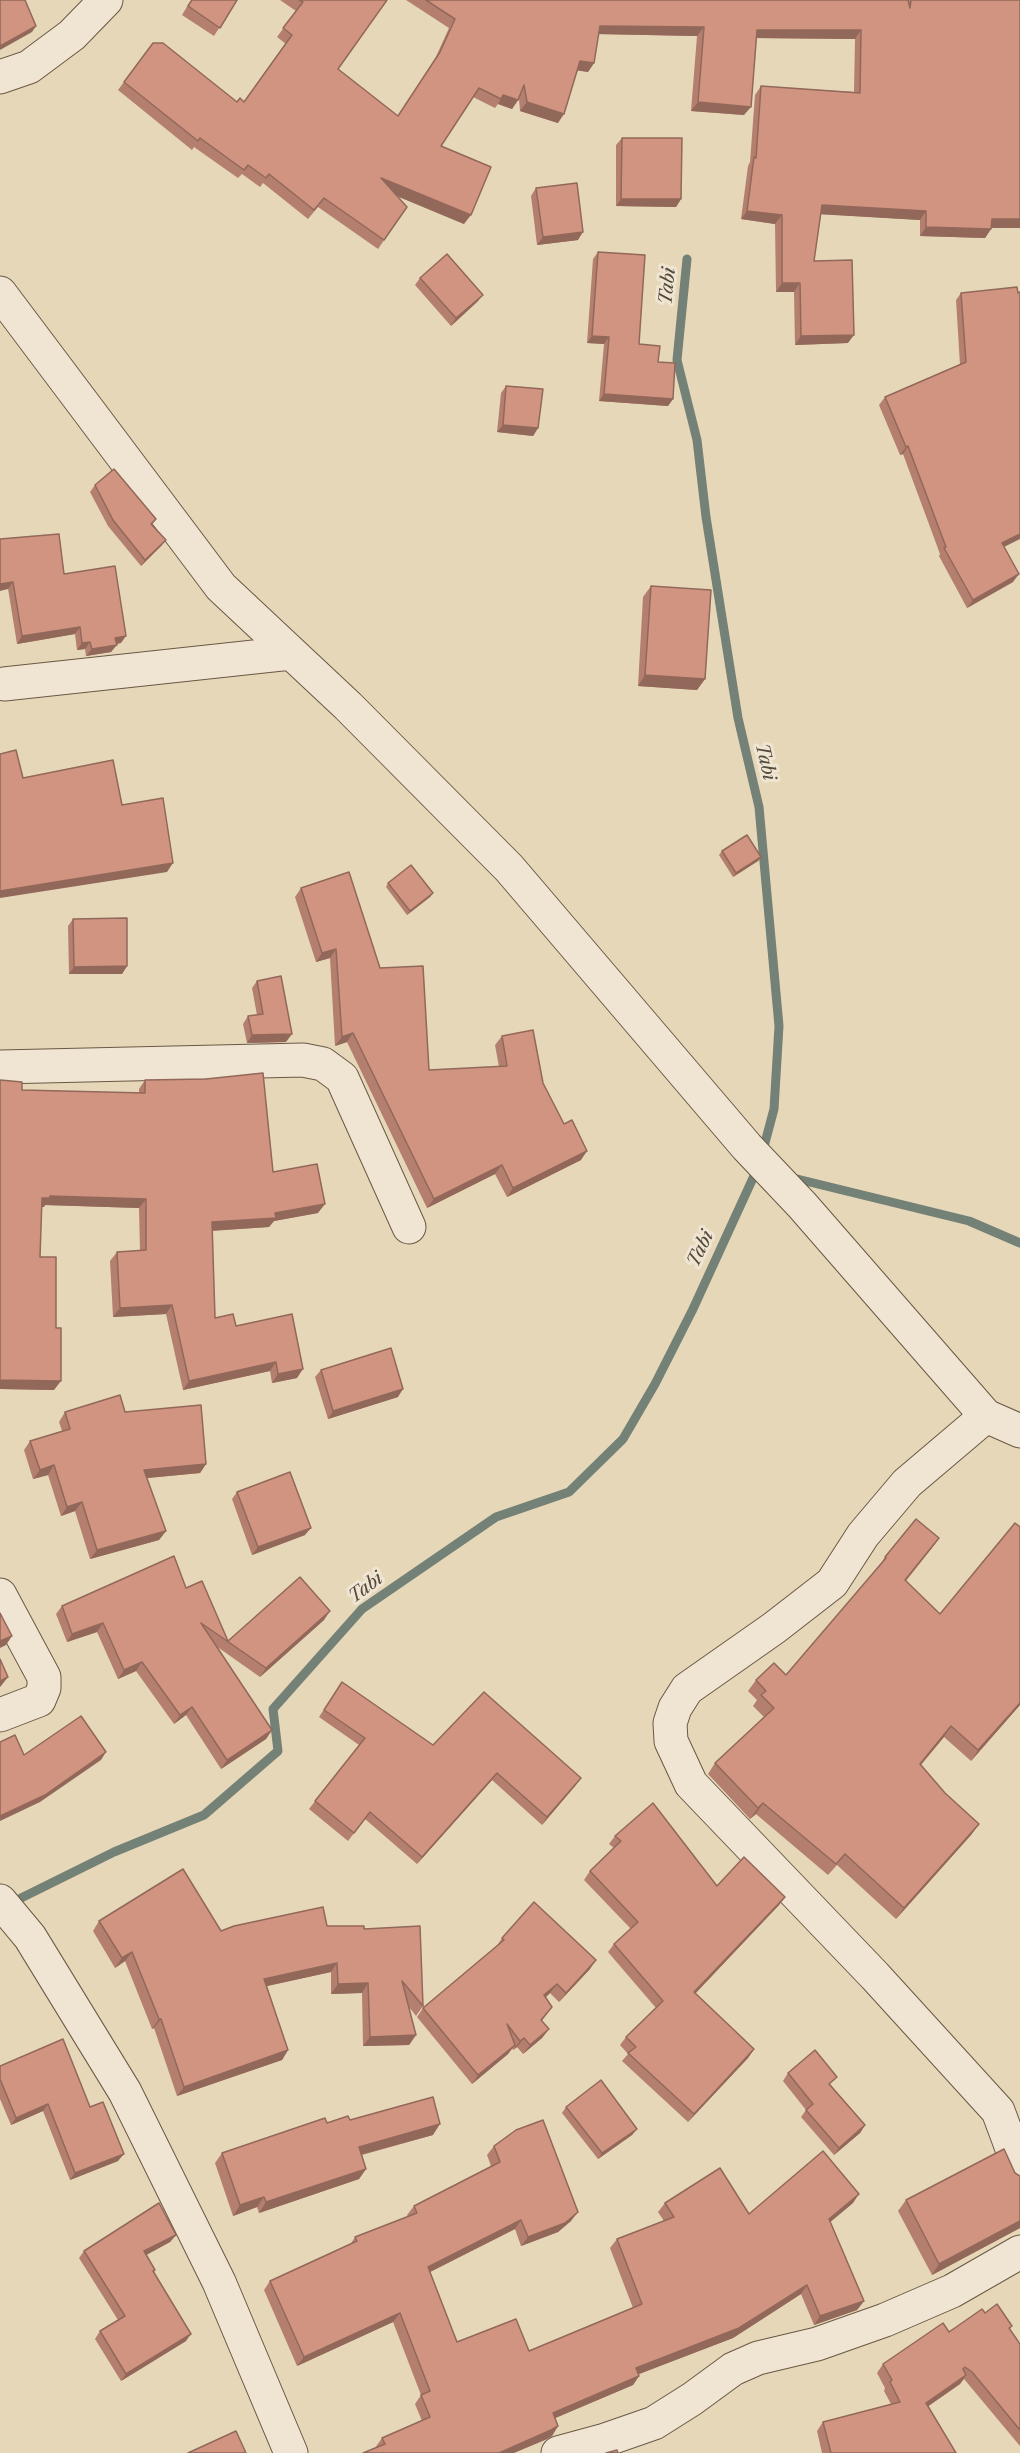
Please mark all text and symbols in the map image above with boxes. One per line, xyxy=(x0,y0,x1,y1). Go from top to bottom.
water label: Tabi xyxy=(655,266,681,306)
water label: Tabi xyxy=(750,741,780,783)
water label: Tabi xyxy=(683,1228,719,1270)
water label: Tabi xyxy=(345,1568,387,1608)

